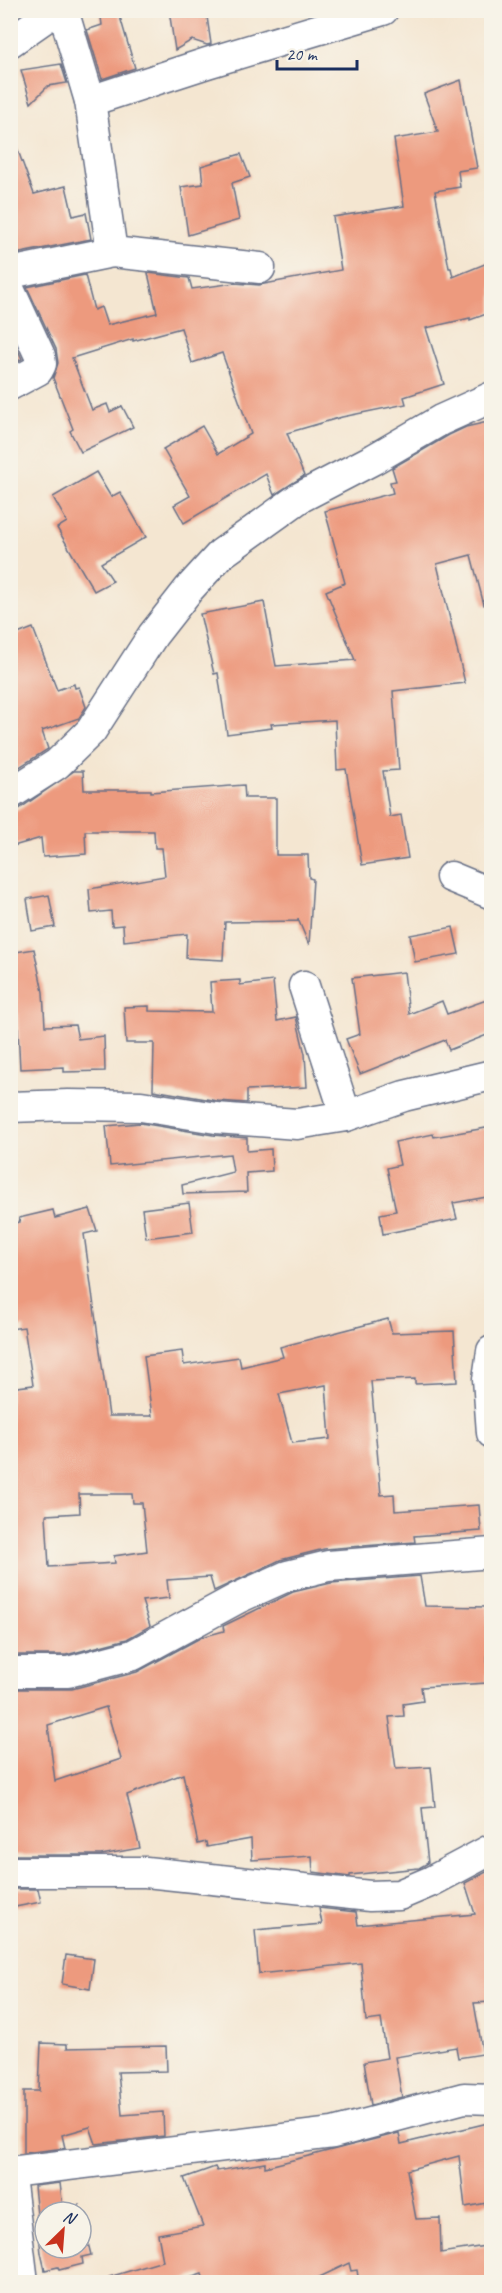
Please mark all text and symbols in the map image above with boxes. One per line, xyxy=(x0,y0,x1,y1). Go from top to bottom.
scale bar xyxy=(277,33,356,71)
text: 20 m xyxy=(286,43,319,65)
north arrow xyxy=(33,2200,93,2260)
text: N xyxy=(60,2206,80,2230)

